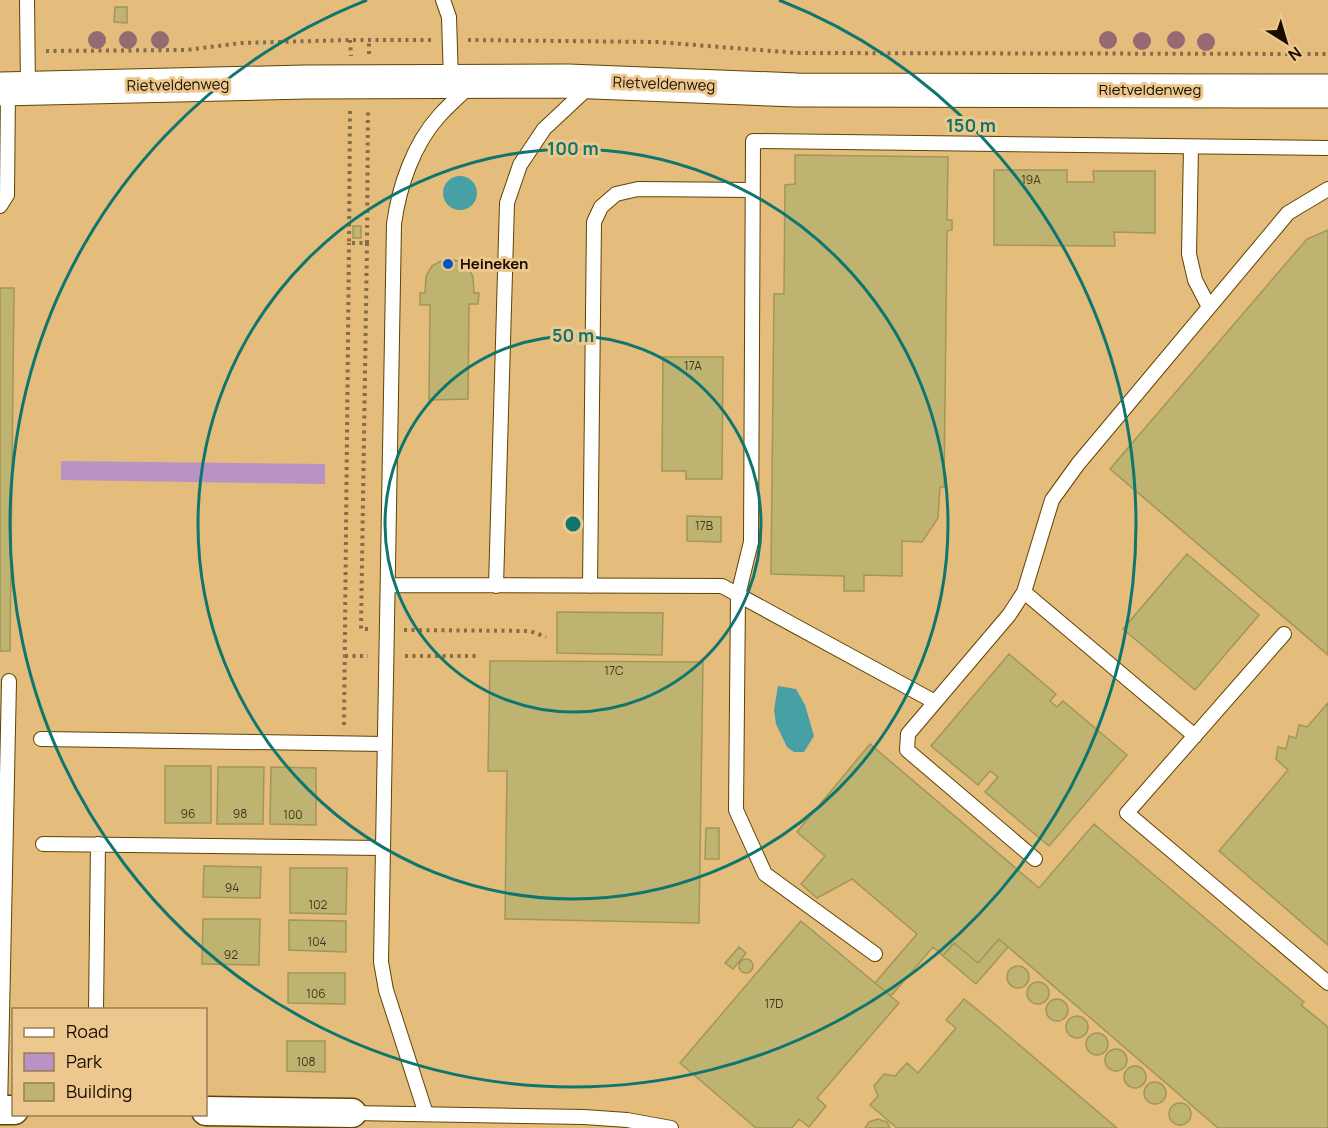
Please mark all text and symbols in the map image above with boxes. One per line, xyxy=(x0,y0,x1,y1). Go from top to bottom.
north arrow xyxy=(1256,12,1316,72)
text: N xyxy=(1284,42,1306,66)
street label: Rietveldenweg xyxy=(612,71,716,96)
street label: Rietveldenweg xyxy=(127,73,229,96)
street label: Rietveldenweg xyxy=(1099,79,1201,100)
text: 150 m xyxy=(946,113,996,137)
text: 100 m xyxy=(547,136,599,160)
house number: 19A xyxy=(1021,171,1041,188)
place label: Heineken xyxy=(460,253,528,274)
marker: Heineken xyxy=(441,257,455,271)
text: 50 m xyxy=(552,323,594,347)
house number: 17A xyxy=(684,357,702,374)
centre of rings xyxy=(563,514,583,534)
house number: 17B xyxy=(695,517,713,534)
house number: 17C xyxy=(604,662,624,679)
house number: 96 xyxy=(181,805,195,822)
house number: 98 xyxy=(233,805,247,822)
house number: 100 xyxy=(283,806,303,823)
house number: 94 xyxy=(225,879,239,896)
house number: 102 xyxy=(309,896,328,913)
house number: 104 xyxy=(307,933,327,950)
house number: 92 xyxy=(224,946,238,963)
house number: 106 xyxy=(306,985,326,1002)
house number: 17D xyxy=(765,995,783,1012)
legend xyxy=(12,1008,207,1116)
text: Road xyxy=(66,1019,109,1043)
text: Park xyxy=(66,1049,103,1073)
house number: 108 xyxy=(297,1053,316,1070)
text: Building xyxy=(66,1079,132,1103)

